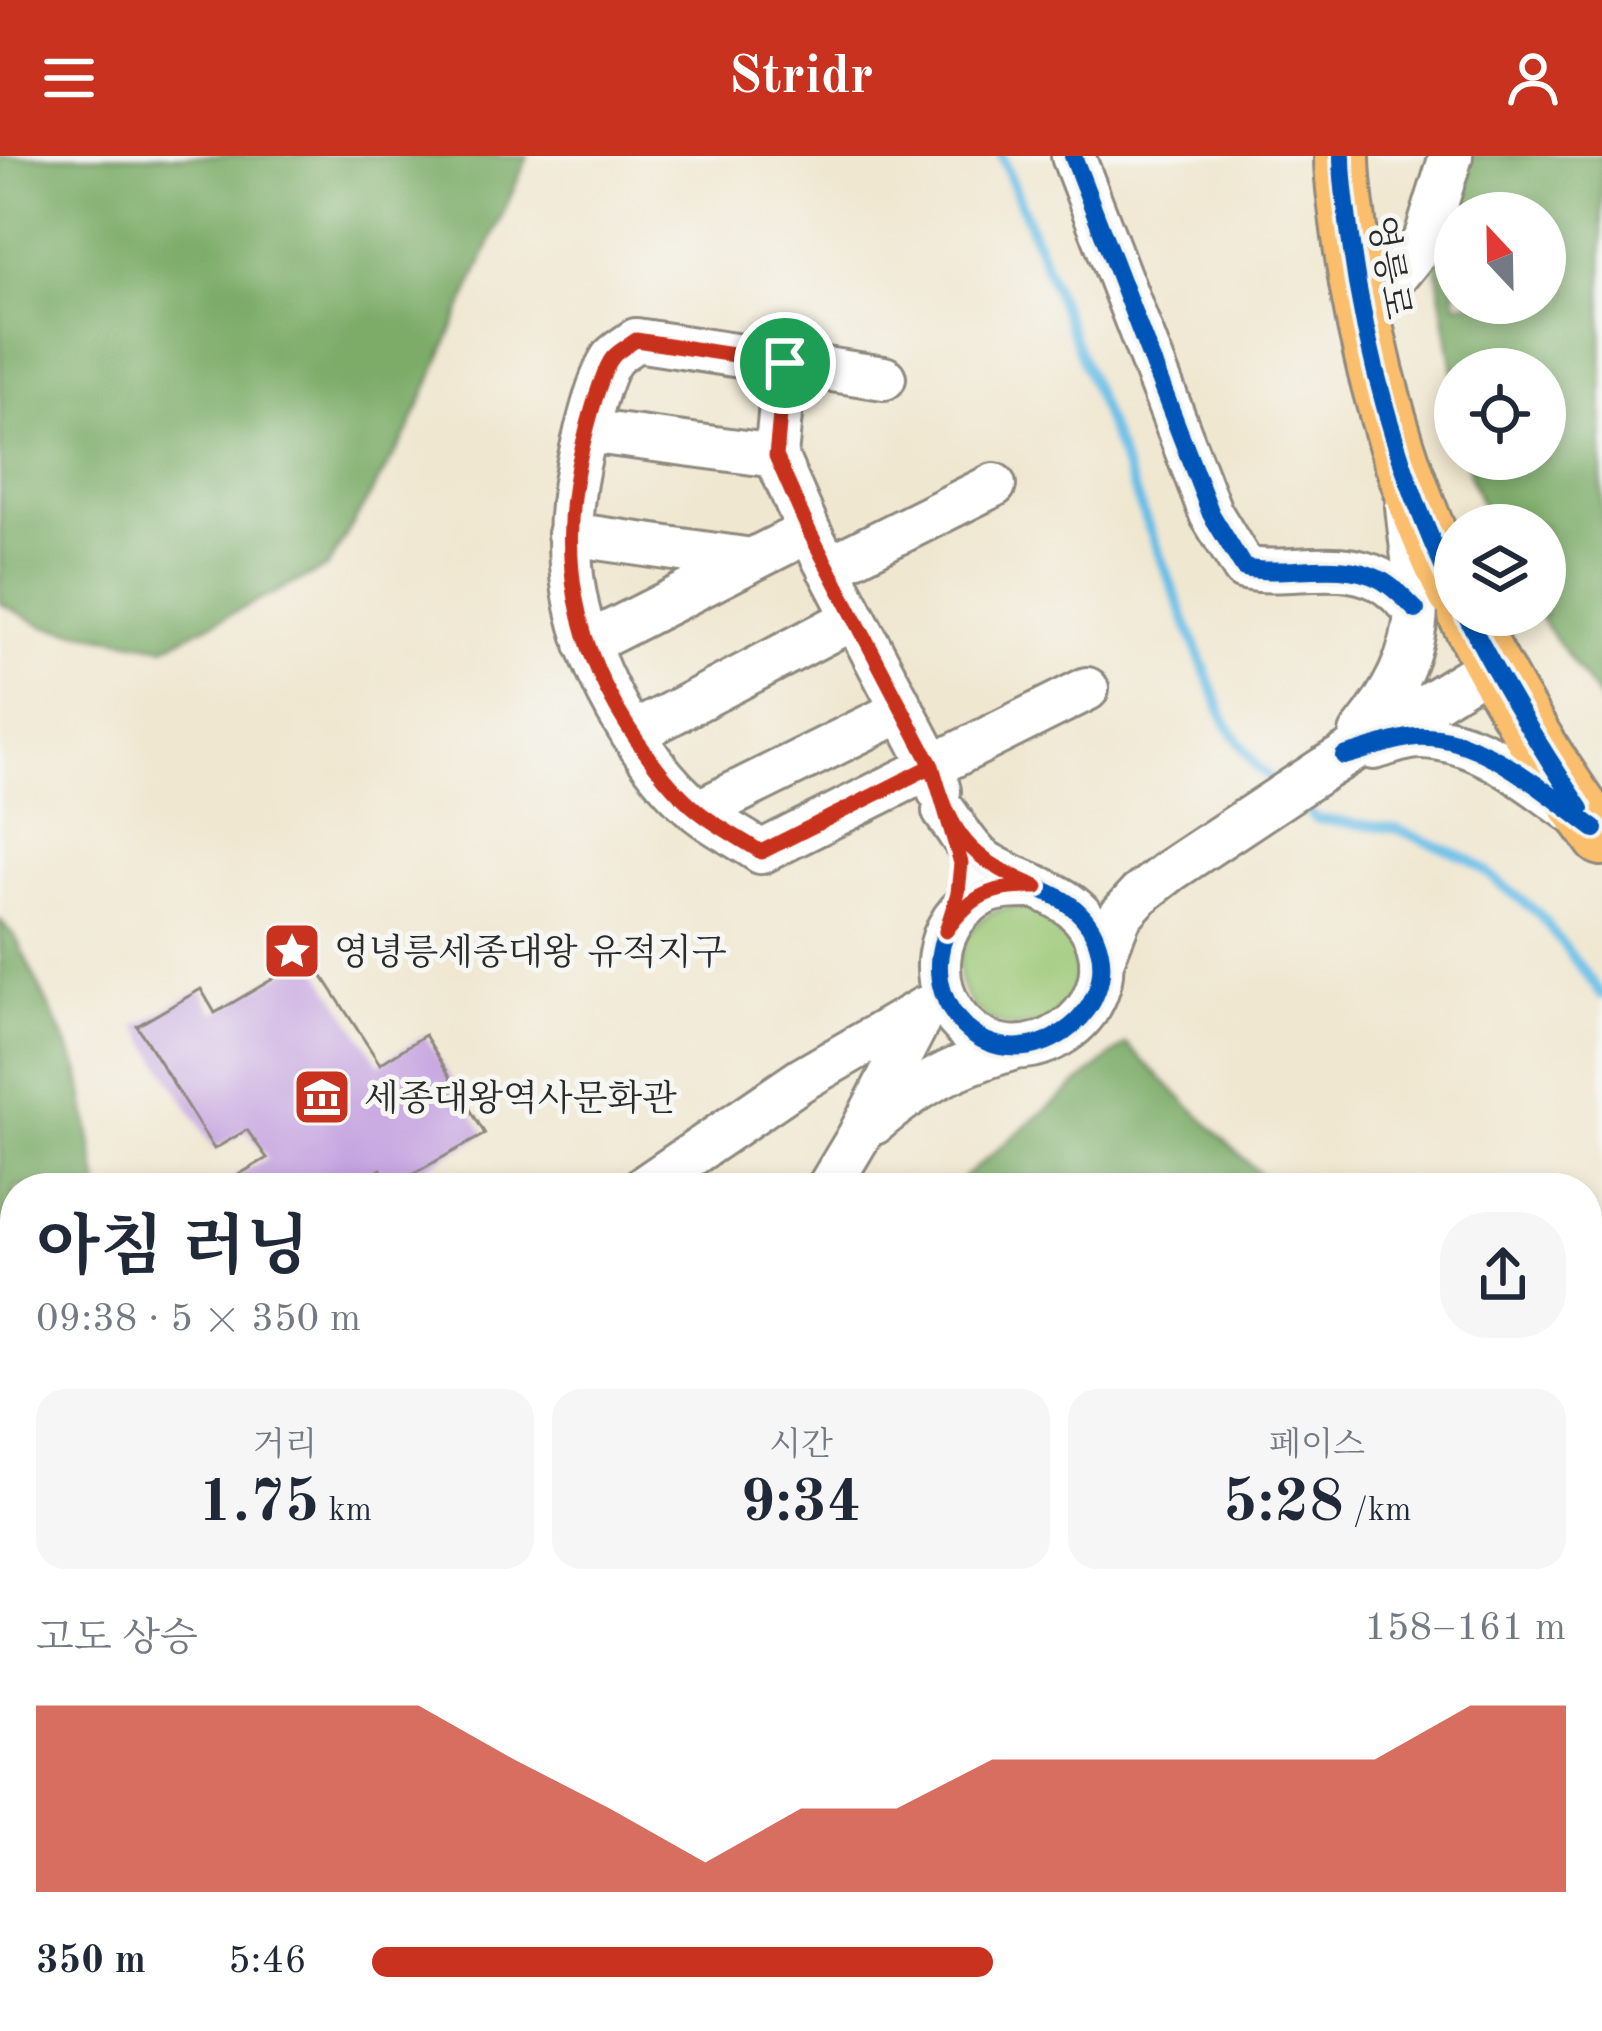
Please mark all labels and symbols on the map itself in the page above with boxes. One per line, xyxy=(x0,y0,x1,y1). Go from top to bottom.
north arrow xyxy=(1434,192,1566,324)
street label: 영릉로 xyxy=(1360,213,1418,322)
pin xyxy=(734,312,836,414)
place icon: 영녕릉세종대왕 유적지구 xyxy=(261,920,323,982)
place label: 영녕릉세종대왕 유적지구 xyxy=(334,933,727,973)
museum icon: 세종대왕역사문화관 xyxy=(291,1066,353,1128)
place label: 세종대왕역사문화관 xyxy=(364,1079,677,1119)

